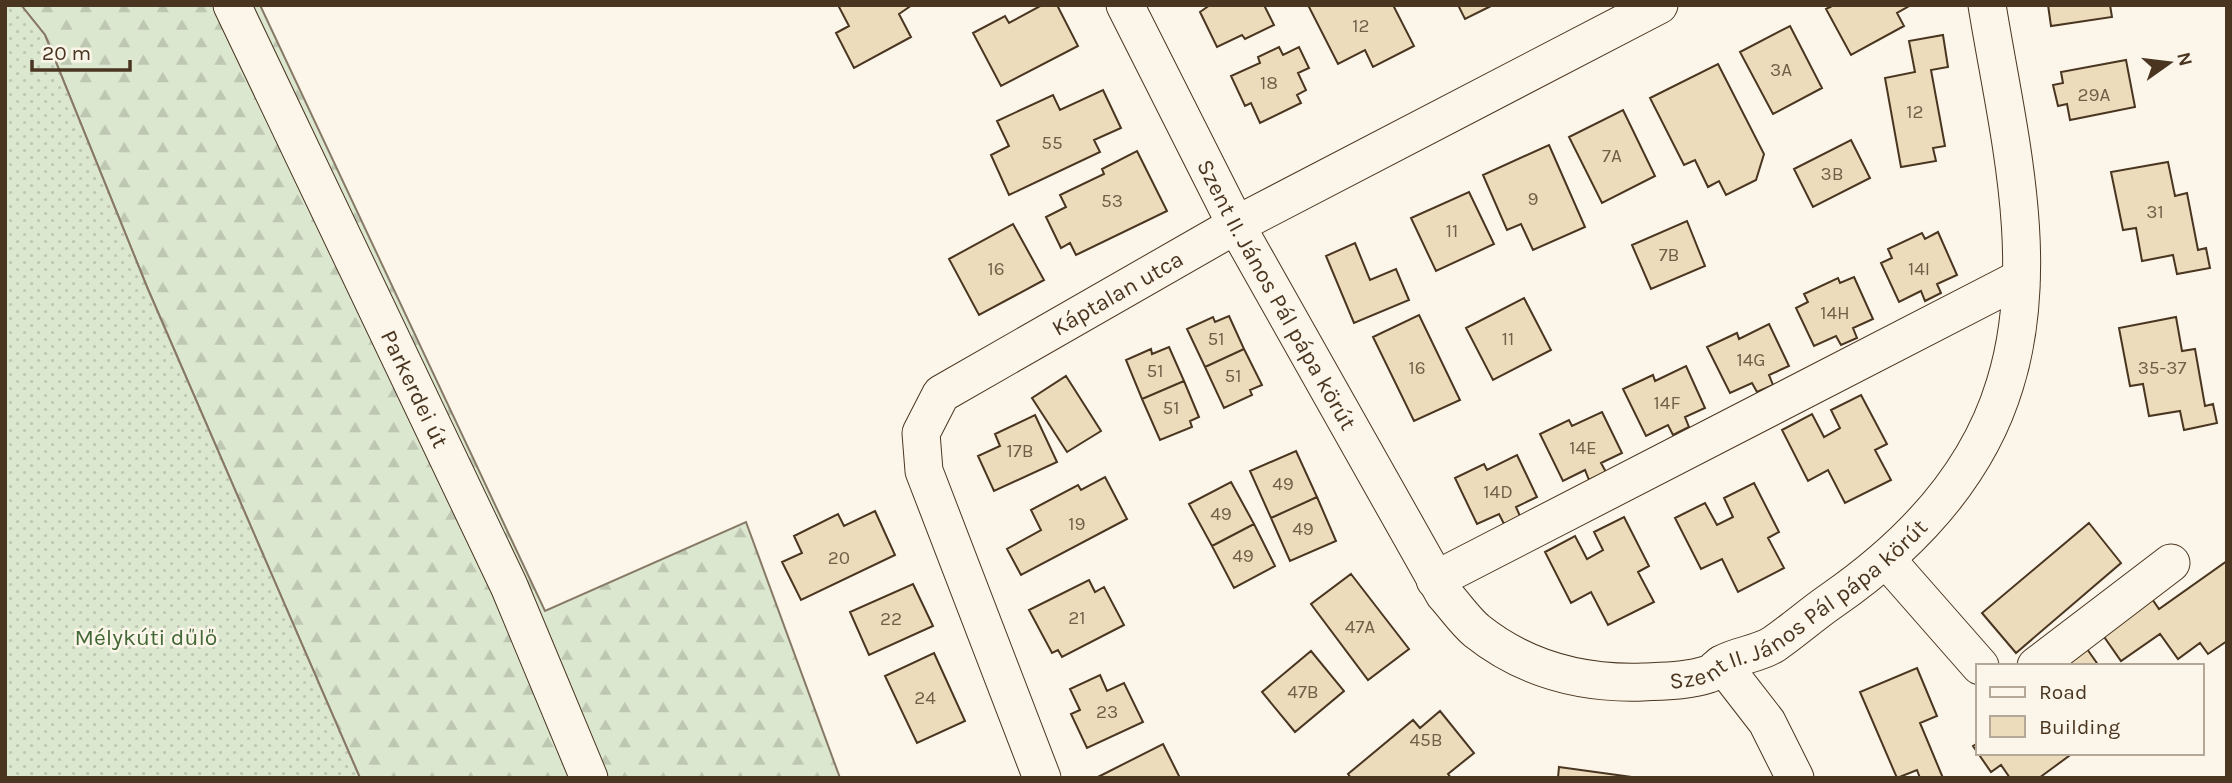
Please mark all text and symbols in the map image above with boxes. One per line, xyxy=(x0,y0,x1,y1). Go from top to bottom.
house number: 12 xyxy=(1352,15,1370,37)
scale bar xyxy=(32,28,130,72)
north arrow xyxy=(2134,28,2204,98)
text: 20 m xyxy=(42,41,91,65)
text: N xyxy=(2172,50,2197,68)
house number: 3A xyxy=(1770,59,1792,81)
house number: 18 xyxy=(1260,72,1278,94)
house number: 29A xyxy=(2078,84,2111,106)
house number: 12 xyxy=(1906,101,1924,123)
house number: 55 xyxy=(1041,132,1063,154)
house number: 7A xyxy=(1602,145,1622,167)
street label: Szent II. János Pál pápa körút xyxy=(1192,155,1362,435)
house number: 3B xyxy=(1820,163,1844,185)
house number: 9 xyxy=(1527,188,1539,210)
house number: 53 xyxy=(1101,190,1123,212)
house number: 31 xyxy=(2146,201,2164,223)
house number: 11 xyxy=(1446,220,1458,242)
house number: 7B xyxy=(1659,244,1679,266)
street label: Káptalan utca xyxy=(1047,245,1188,341)
house number: 16 xyxy=(987,258,1005,280)
house number: 14I xyxy=(1908,258,1930,280)
house number: 14H xyxy=(1820,302,1850,324)
street label: Parkerdei út xyxy=(375,325,455,452)
house number: 51 xyxy=(1207,328,1225,350)
house number: 11 xyxy=(1502,328,1514,350)
house number: 14G xyxy=(1736,349,1766,371)
house number: 16 xyxy=(1408,357,1426,379)
house number: 35-37 xyxy=(2138,357,2186,379)
house number: 51 xyxy=(1146,360,1164,382)
house number: 51 xyxy=(1224,365,1242,387)
house number: 14F xyxy=(1654,392,1680,414)
house number: 51 xyxy=(1162,397,1180,419)
house number: 14E xyxy=(1569,437,1597,459)
house number: 17B xyxy=(1006,440,1034,462)
house number: 49 xyxy=(1272,473,1294,495)
house number: 14D xyxy=(1483,481,1513,503)
house number: 49 xyxy=(1210,503,1232,525)
house number: 19 xyxy=(1068,513,1086,535)
street label: Szent II. János Pál pápa körút xyxy=(1668,513,1933,694)
house number: 49 xyxy=(1292,518,1314,540)
house number: 49 xyxy=(1232,545,1254,567)
house number: 20 xyxy=(828,547,850,569)
house number: 21 xyxy=(1068,607,1086,629)
house number: 22 xyxy=(880,608,902,630)
house number: 47A xyxy=(1345,616,1375,638)
park label: Mélykúti dűlő xyxy=(75,624,217,651)
legend xyxy=(1976,664,2204,755)
text: Road xyxy=(2039,680,2087,704)
house number: 47B xyxy=(1287,681,1319,703)
house number: 24 xyxy=(914,687,936,709)
house number: 23 xyxy=(1096,701,1118,723)
text: Building xyxy=(2039,715,2120,739)
house number: 45B xyxy=(1409,729,1443,751)

